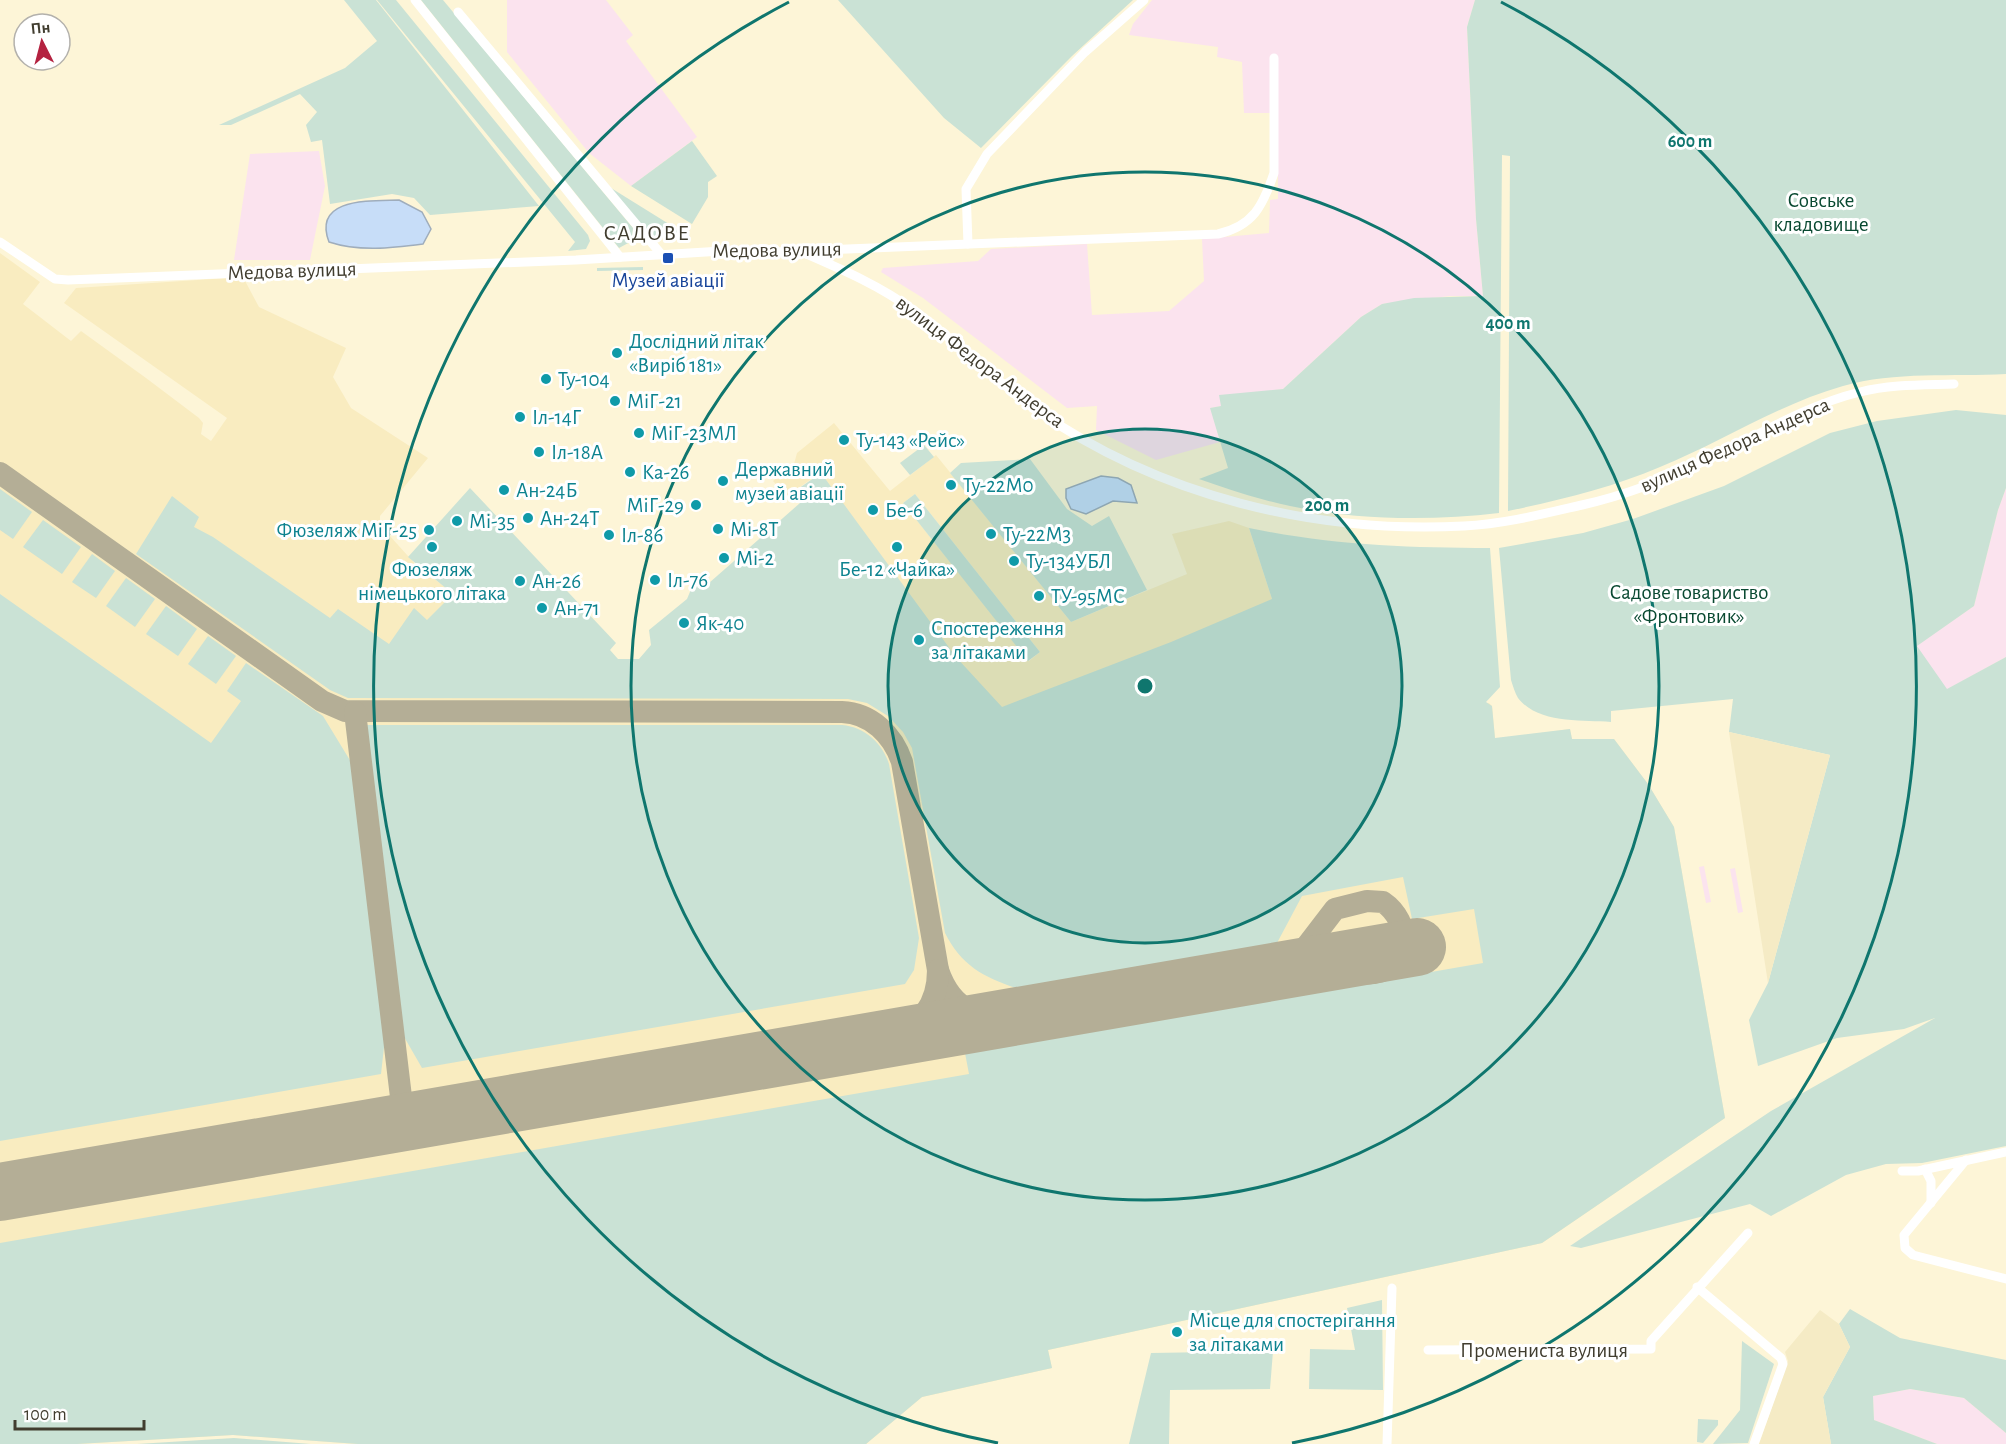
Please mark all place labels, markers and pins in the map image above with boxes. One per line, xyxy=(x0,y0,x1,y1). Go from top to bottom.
marker: Музей авіації xyxy=(661,251,675,265)
place label: Музей авіації xyxy=(612,270,724,291)
place label: Дослідний літак «Виріб 181» xyxy=(629,331,764,376)
marker: Дослідний літак «Виріб 181» xyxy=(610,346,624,360)
place label: Ту-104 xyxy=(558,369,610,390)
marker: Ту-104 xyxy=(539,372,553,386)
place label: МіГ-21 xyxy=(627,391,682,412)
marker: МіГ-21 xyxy=(608,394,622,408)
place label: Іл-14Г xyxy=(532,407,582,428)
marker: Іл-14Г xyxy=(513,410,527,424)
place label: МіГ-23МЛ xyxy=(651,423,737,444)
marker: МіГ-23МЛ xyxy=(632,426,646,440)
place label: Ту-143 «Рейс» xyxy=(856,430,965,451)
marker: Ту-143 «Рейс» xyxy=(837,433,851,447)
place label: Іл-18А xyxy=(551,442,603,463)
marker: Іл-18А xyxy=(532,445,546,459)
place label: Державний музей авіації xyxy=(735,459,844,504)
place label: Ка-26 xyxy=(642,462,689,483)
marker: Ка-26 xyxy=(623,465,637,479)
marker: Державний музей авіації xyxy=(716,474,730,488)
place label: Ту-22М0 xyxy=(963,475,1034,496)
marker: Ту-22М0 xyxy=(944,478,958,492)
place label: Ан-24Б xyxy=(516,480,578,501)
marker: Ан-24Б xyxy=(497,483,511,497)
place label: МіГ-29 xyxy=(627,495,684,516)
marker: МіГ-29 xyxy=(689,498,703,512)
place label: Бе-6 xyxy=(885,500,923,521)
marker: Бе-6 xyxy=(866,503,880,517)
place label: Ан-24Т xyxy=(540,508,599,529)
place label: Мі-35 xyxy=(469,511,515,532)
marker: Ан-24Т xyxy=(521,511,535,525)
marker: Мі-35 xyxy=(450,514,464,528)
place label: Мі-8Т xyxy=(730,519,778,540)
place label: Фюзеляж МіГ-25 xyxy=(277,520,417,541)
marker: Мі-8Т xyxy=(711,522,725,536)
marker: Фюзеляж МіГ-25 xyxy=(422,523,436,537)
place label: Ту-22М3 xyxy=(1003,524,1071,545)
place label: Іл-86 xyxy=(621,525,663,546)
marker: Ту-22М3 xyxy=(984,527,998,541)
marker: Іл-86 xyxy=(602,528,616,542)
marker: Фюзеляж німецького літака xyxy=(425,540,439,554)
marker: Бе-12 «Чайка» xyxy=(890,540,904,554)
place label: Мі-2 xyxy=(736,548,774,569)
marker: Мі-2 xyxy=(717,551,731,565)
place label: Ту-134УБЛ xyxy=(1026,551,1111,572)
marker: Ту-134УБЛ xyxy=(1007,554,1021,568)
place label: Фюзеляж німецького літака xyxy=(358,559,506,604)
place label: Бе-12 «Чайка» xyxy=(839,559,955,580)
place label: Іл-76 xyxy=(667,570,708,591)
place label: Ан-26 xyxy=(532,571,581,592)
marker: Іл-76 xyxy=(648,573,662,587)
marker: Ан-26 xyxy=(513,574,527,588)
place label: ТУ-95МС xyxy=(1051,586,1125,607)
marker: ТУ-95МС xyxy=(1032,589,1046,603)
place label: Ан-71 xyxy=(554,598,600,619)
marker: Ан-71 xyxy=(535,601,549,615)
place label: Як-40 xyxy=(696,613,744,634)
marker: Як-40 xyxy=(677,616,691,630)
place label: Спостереження за літаками xyxy=(931,618,1064,663)
marker: Спостереження за літаками xyxy=(912,633,926,647)
centre of rings xyxy=(1135,676,1155,696)
place label: Місце для спостерігання за літаками xyxy=(1189,1310,1396,1355)
marker: Місце для спостерігання за літаками xyxy=(1170,1325,1184,1339)

